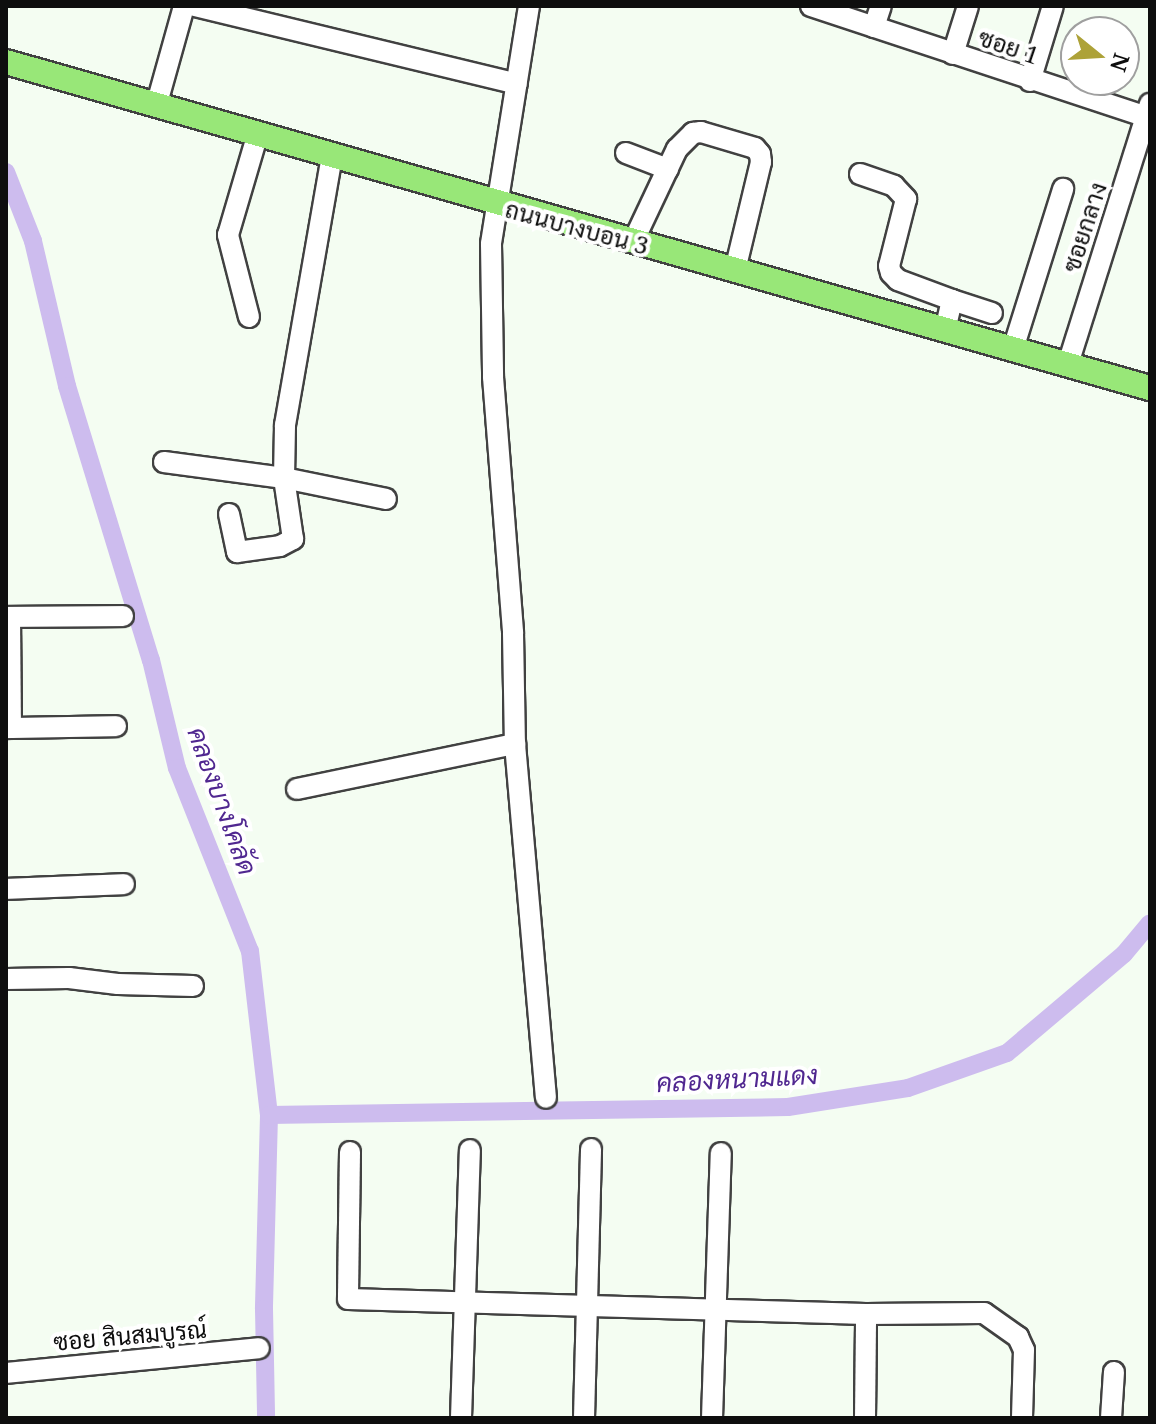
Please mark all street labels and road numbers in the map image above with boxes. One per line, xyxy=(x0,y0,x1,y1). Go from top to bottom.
street label: ซอย 1 xyxy=(975,22,1043,70)
street label: ซอยกลาง xyxy=(1056,178,1112,276)
street label: ถนนบางบอน 3 xyxy=(502,194,652,260)
street label: ซอย สินสมบูรณ์ xyxy=(52,1314,208,1356)

